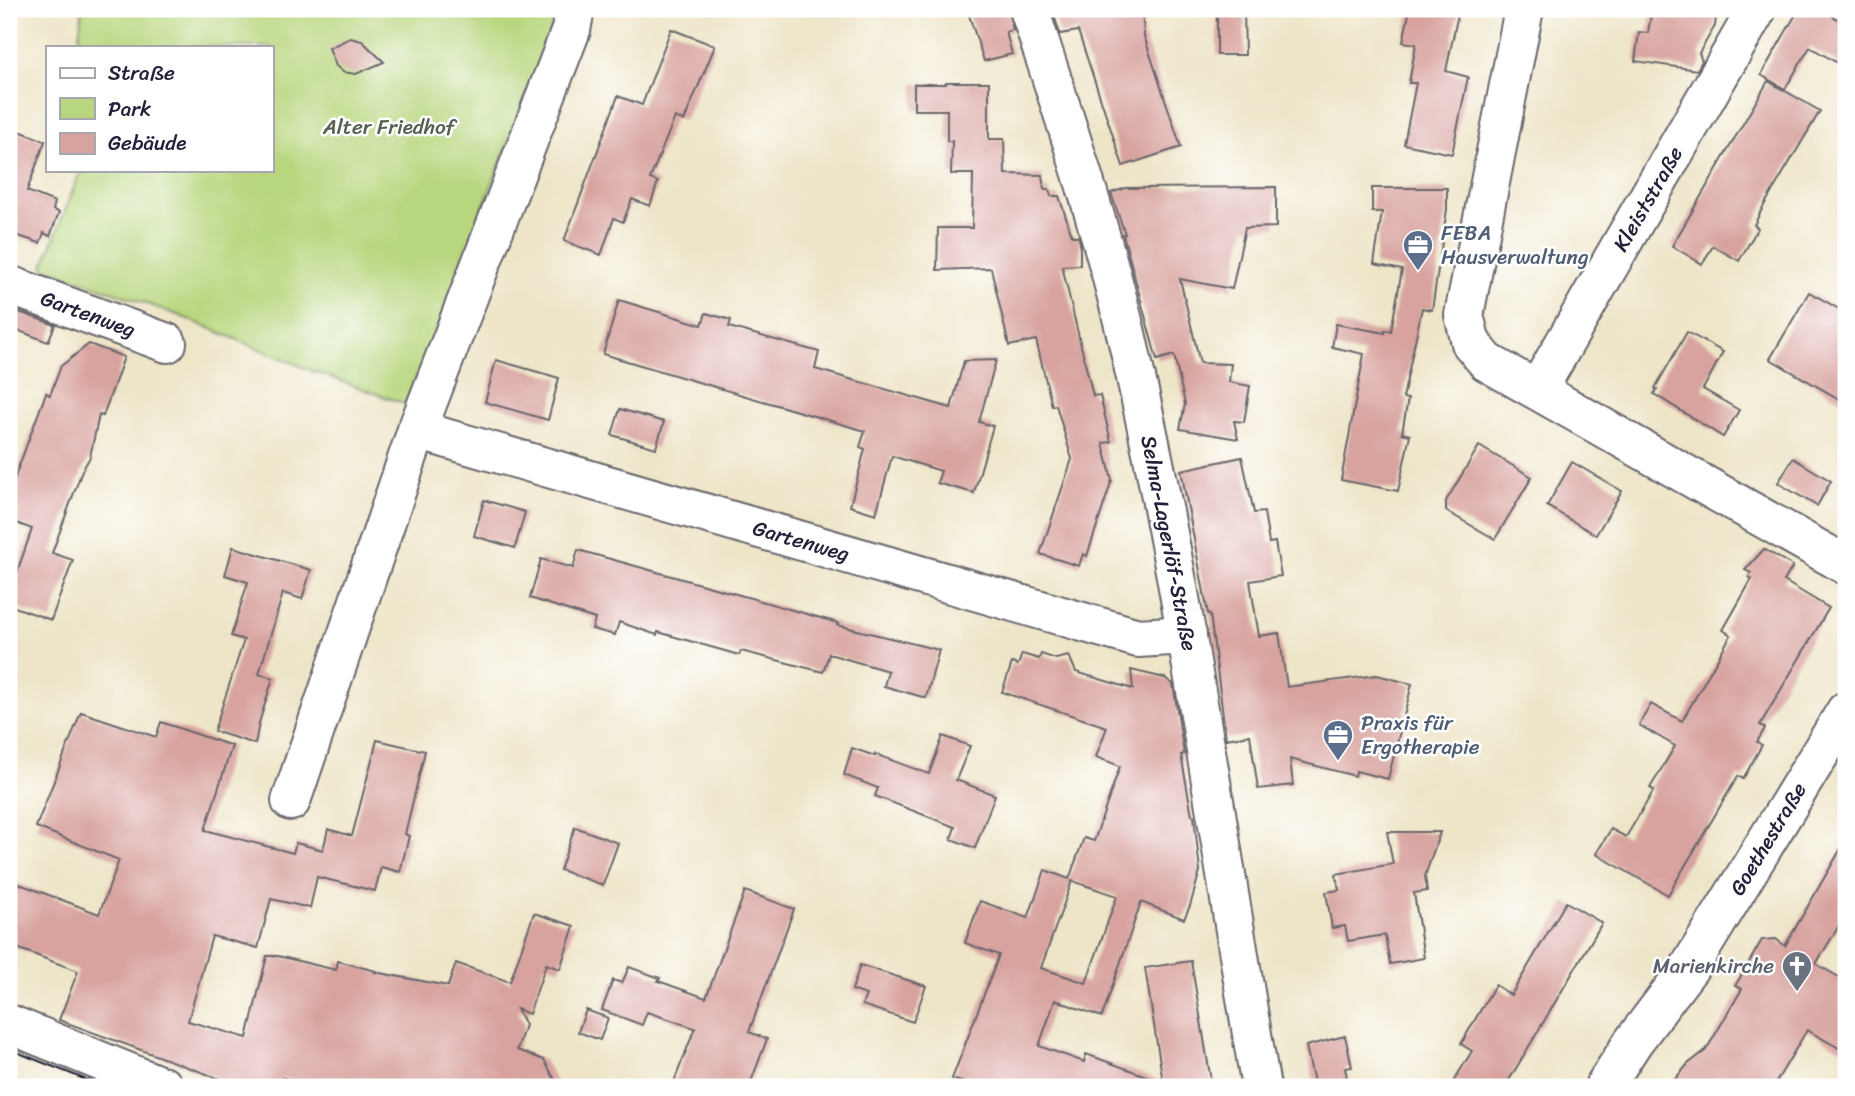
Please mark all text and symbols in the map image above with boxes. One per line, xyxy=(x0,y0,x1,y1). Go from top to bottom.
legend xyxy=(46,46,273,172)
text: Straße xyxy=(108,54,175,92)
text: Park xyxy=(108,90,151,128)
park label: Alter Friedhof xyxy=(322,108,458,146)
text: Gebäude xyxy=(108,124,186,162)
street label: Kleiststraße xyxy=(1602,139,1694,259)
place label: FEBA Hausverwaltung xyxy=(1441,214,1589,276)
office icon: FEBA Hausverwaltung xyxy=(1401,228,1435,272)
street label: Gartenweg xyxy=(35,279,141,349)
street label: Selma-Lagerlöf-Straße xyxy=(1129,432,1209,654)
street label: Gartenweg xyxy=(748,509,854,573)
place label: Praxis für Ergotherapie xyxy=(1361,704,1480,766)
office icon: Praxis für Ergotherapie xyxy=(1321,718,1355,762)
street label: Goethestraße xyxy=(1719,775,1817,903)
place label: Marienkirche xyxy=(1653,947,1774,985)
church icon: Marienkirche xyxy=(1780,949,1814,993)

